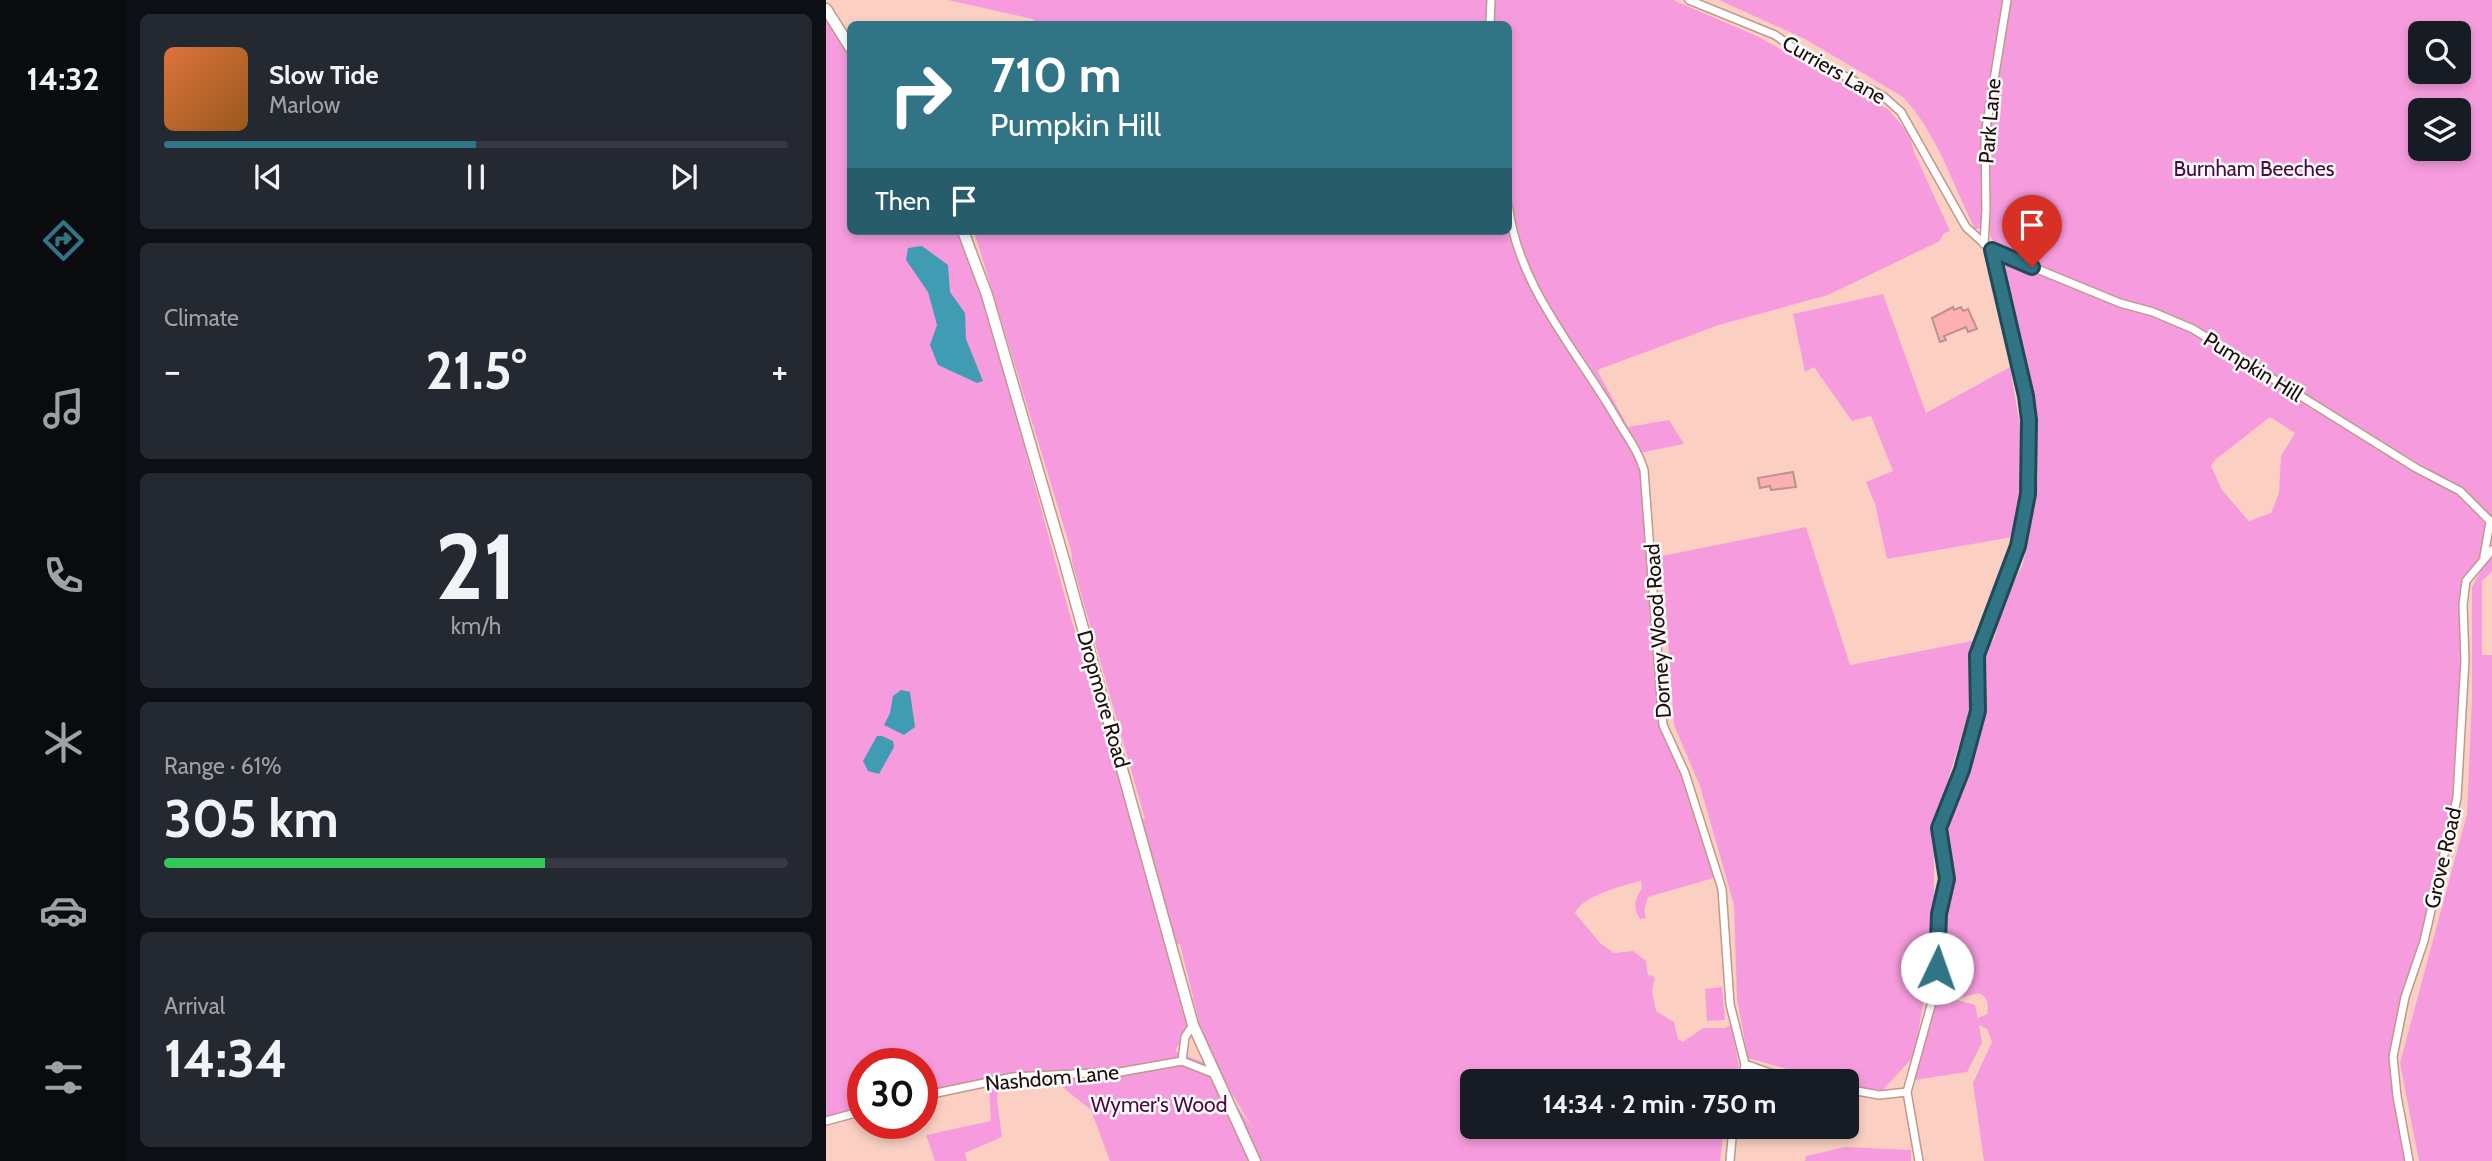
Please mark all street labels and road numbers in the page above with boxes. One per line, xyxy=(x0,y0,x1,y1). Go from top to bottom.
street label: Curriers Lane xyxy=(1778,30,1891,109)
street label: Park Lane xyxy=(1973,77,2006,165)
street label: Pumpkin Hill xyxy=(2199,326,2308,407)
street label: Dorney Wood Road xyxy=(1639,543,1676,719)
street label: Dropmore Road xyxy=(1072,627,1135,771)
street label: Grove Road xyxy=(2419,805,2466,911)
street label: Nashdom Lane xyxy=(984,1059,1120,1096)

